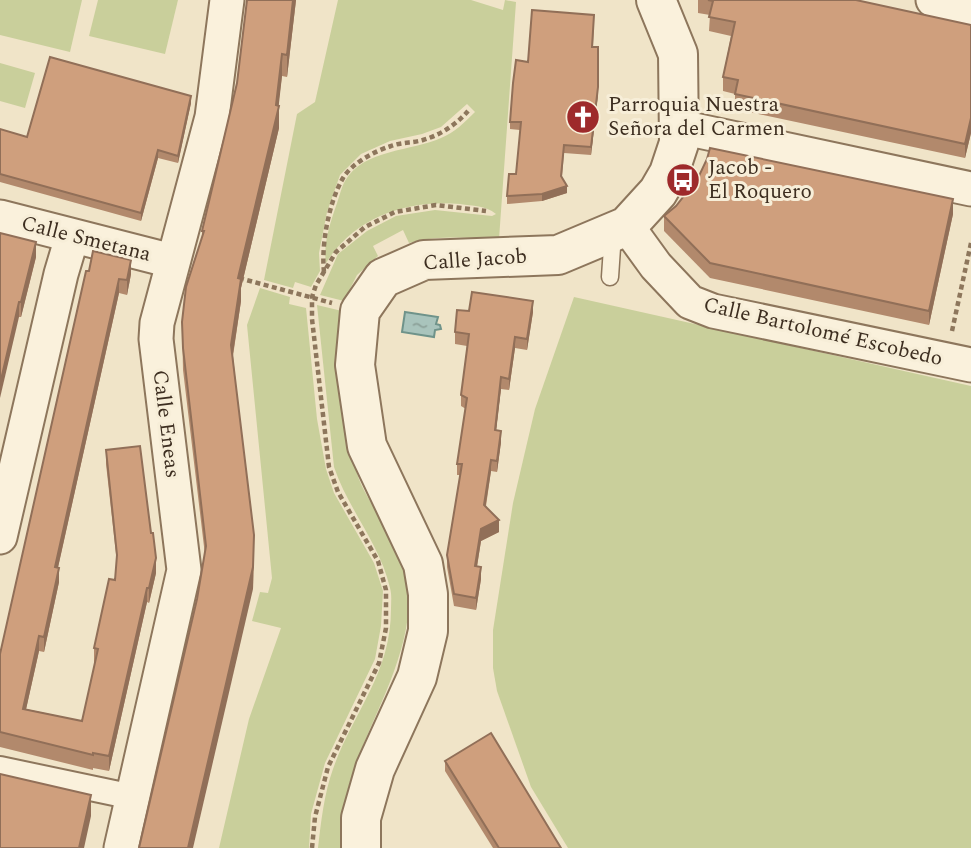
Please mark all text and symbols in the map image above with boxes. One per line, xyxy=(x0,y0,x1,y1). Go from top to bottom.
place label: Parroquia Nuestra Señora del Carmen xyxy=(608,89,785,145)
church icon: Parroquia Nuestra Señora del Carmen xyxy=(564,98,602,136)
place label: Jacob - El Roquero xyxy=(708,152,812,208)
bus stop icon: Jacob - El Roquero xyxy=(664,161,702,199)
street label: Calle Smetana xyxy=(18,207,155,271)
street label: Calle Jacob xyxy=(422,240,528,280)
street label: Calle Bartolomé Escobedo xyxy=(700,289,946,375)
street label: Calle Eneas xyxy=(143,368,189,480)

